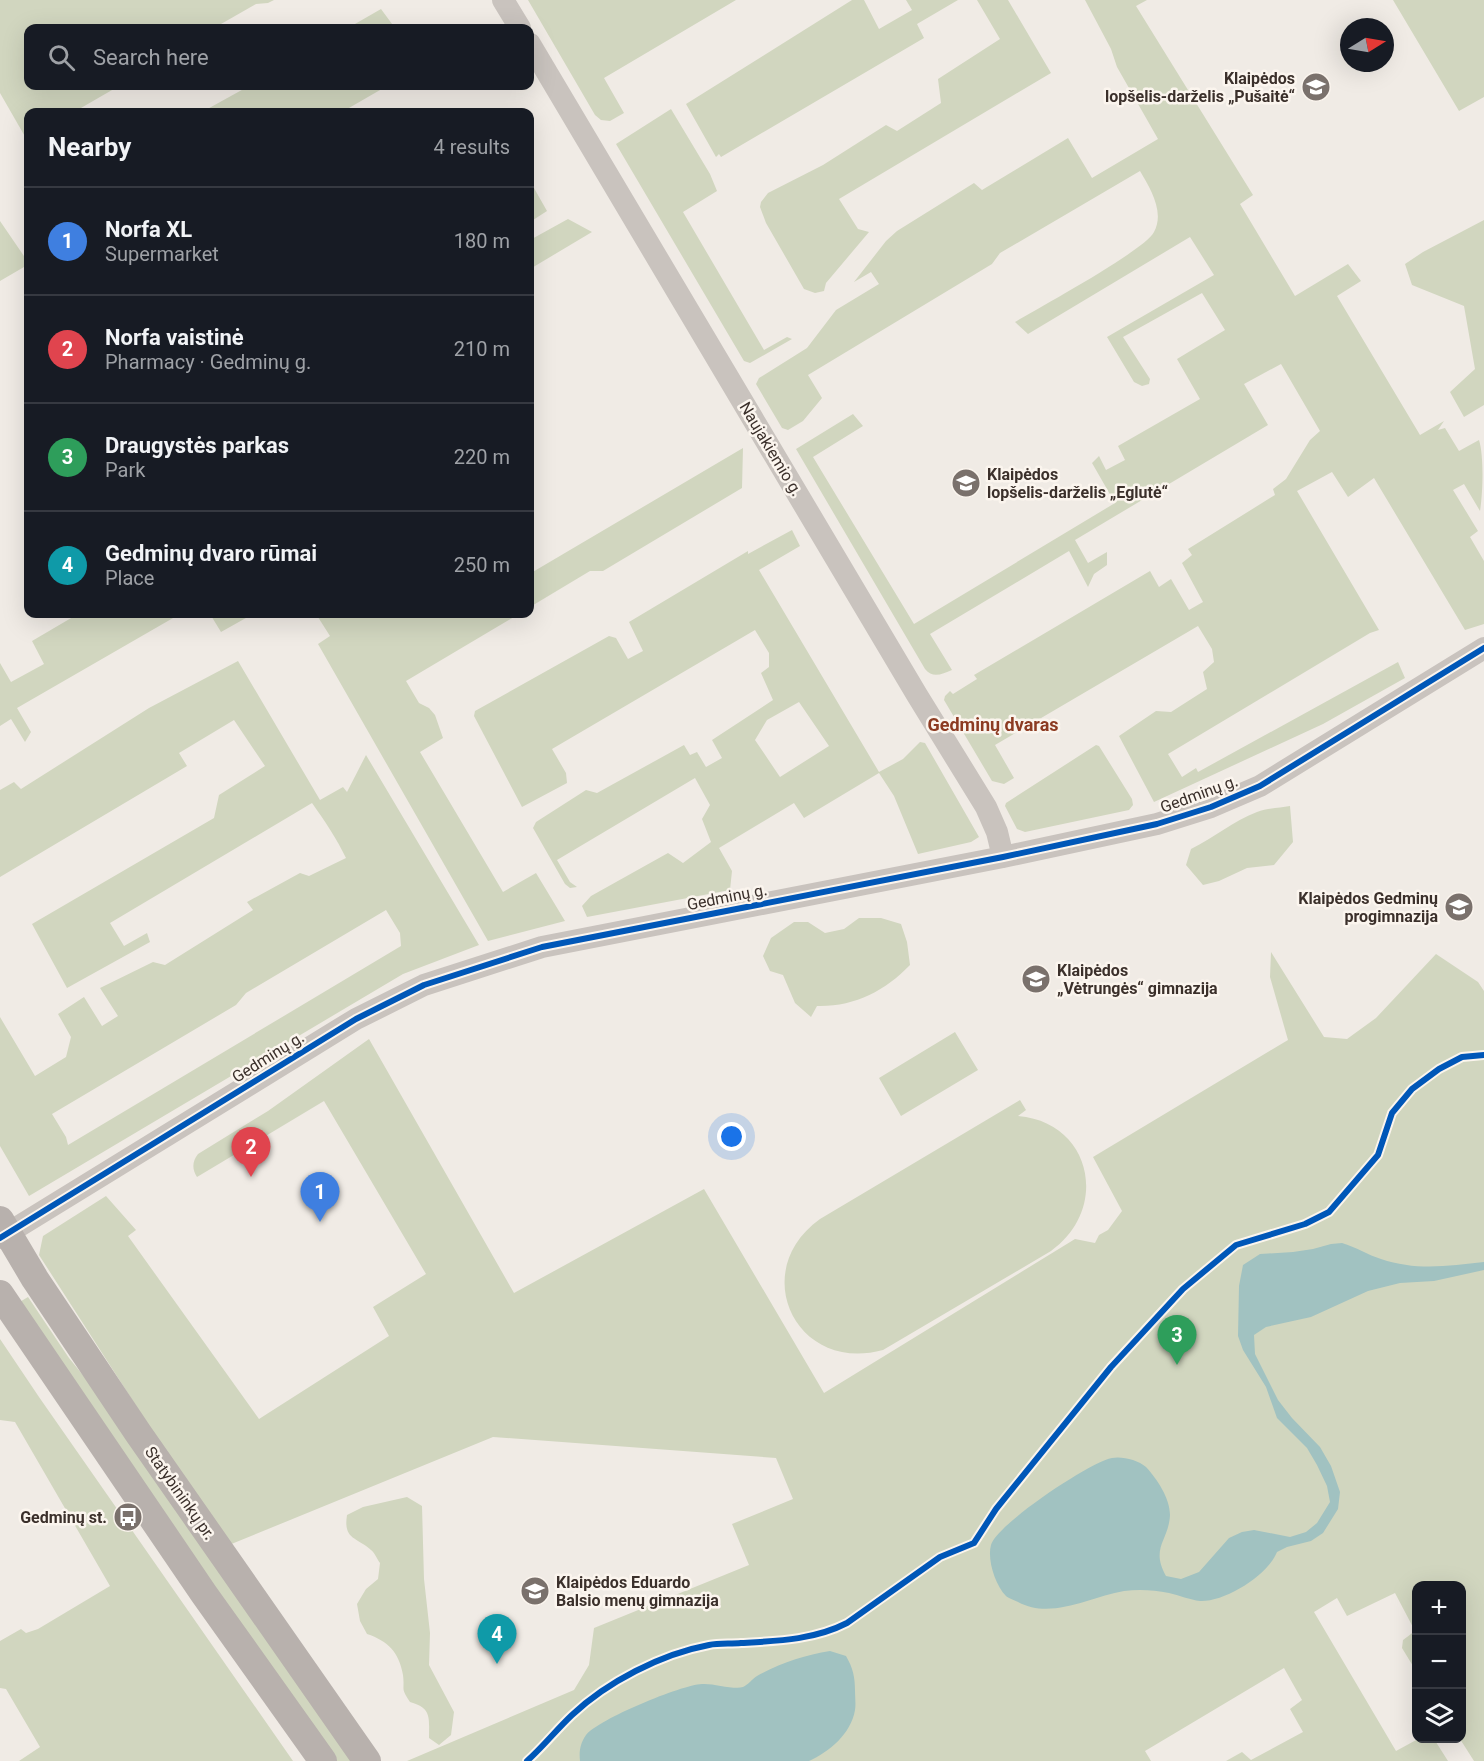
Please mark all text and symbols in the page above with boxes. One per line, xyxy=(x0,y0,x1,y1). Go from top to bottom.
north arrow xyxy=(1340,18,1394,72)
search box xyxy=(24,24,534,90)
icon: search xyxy=(45,41,78,74)
text: Search here xyxy=(93,45,209,70)
place label: Klaipėdos lopšelis-darželis „Pušaitė“ xyxy=(1105,69,1295,106)
school or university icon: Klaipėdos lopšelis-darželis „Pušaitė“ xyxy=(1300,71,1332,103)
text: Nearby xyxy=(48,132,131,162)
text: 4 results xyxy=(434,135,510,159)
text: Norfa XL xyxy=(105,217,192,242)
text: 1 xyxy=(62,229,73,253)
text: 180 m xyxy=(454,229,510,253)
text: Supermarket xyxy=(105,242,219,266)
text: Norfa vaistinė xyxy=(105,325,244,350)
text: 2 xyxy=(62,337,73,361)
text: 210 m xyxy=(454,337,510,361)
text: Pharmacy · Gedminų g. xyxy=(105,350,311,374)
street label: Naujakiemio g. xyxy=(736,399,806,499)
text: Draugystės parkas xyxy=(105,433,289,458)
text: 3 xyxy=(62,445,73,469)
text: 220 m xyxy=(454,445,510,469)
text: Park xyxy=(105,458,145,482)
place label: Klaipėdos lopšelis-darželis „Eglutė“ xyxy=(987,465,1168,502)
school or university icon: Klaipėdos lopšelis-darželis „Eglutė“ xyxy=(950,467,982,499)
text: Gedminų dvaro rūmai xyxy=(105,541,317,566)
text: 4 xyxy=(62,553,73,577)
text: 250 m xyxy=(454,553,510,577)
text: Place xyxy=(105,566,154,590)
district label: Gedminų dvaras xyxy=(927,714,1059,735)
street label: Gedminų g. xyxy=(1158,771,1240,817)
street label: Gedminų g. xyxy=(685,880,769,914)
place label: Klaipėdos Gedminų progimnazija xyxy=(1298,889,1438,926)
school or university icon: Klaipėdos Gedminų progimnazija xyxy=(1443,891,1475,923)
place label: Klaipėdos „Vėtrungės“ gimnazija xyxy=(1057,961,1218,998)
school or university icon: Klaipėdos „Vėtrungės“ gimnazija xyxy=(1020,963,1052,995)
street label: Gedminų g. xyxy=(229,1027,307,1087)
your location xyxy=(717,1122,746,1151)
pin: 2 xyxy=(232,1128,270,1177)
pin: 1 xyxy=(300,1172,340,1222)
pin: 3 xyxy=(1158,1316,1196,1365)
street label: Statybininkų pr. xyxy=(141,1443,219,1543)
bus stop icon: Gedminų st. xyxy=(112,1501,144,1533)
place label: Gedminų st. xyxy=(20,1508,107,1527)
place label: Klaipėdos Eduardo Balsio menų gimnazija xyxy=(556,1573,719,1610)
school or university icon: Klaipėdos Eduardo Balsio menų gimnazija xyxy=(519,1575,551,1607)
map controls xyxy=(1412,1581,1466,1743)
button: + xyxy=(1412,1581,1466,1635)
pin: 4 xyxy=(478,1614,516,1664)
button: − xyxy=(1412,1635,1466,1689)
button: layers xyxy=(1412,1689,1466,1743)

